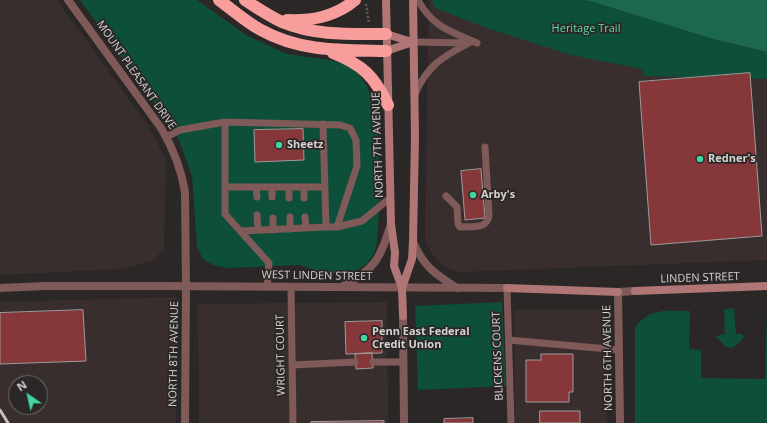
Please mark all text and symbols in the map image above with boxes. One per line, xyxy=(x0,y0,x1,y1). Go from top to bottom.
street label: MOUNT PLEASANT DRIVE xyxy=(93,18,179,132)
park label: Heritage Trail xyxy=(552,22,620,36)
street label: NORTH 7TH AVENUE xyxy=(370,92,386,198)
place label: Sheetz xyxy=(287,138,323,152)
marker: Sheetz xyxy=(274,140,284,150)
place label: Redner's xyxy=(708,152,756,166)
marker: Redner's xyxy=(695,154,705,164)
place label: Arby's xyxy=(481,188,515,202)
marker: Arby's xyxy=(468,190,478,200)
street label: WEST LINDEN STREET xyxy=(262,268,372,284)
street label: LINDEN STREET xyxy=(660,270,740,286)
street label: NORTH 8TH AVENUE xyxy=(166,301,182,407)
street label: NORTH 6TH AVENUE xyxy=(600,305,616,411)
street label: BLICKENS COURT xyxy=(490,311,506,401)
street label: WRIGHT COURT xyxy=(274,314,288,396)
place label: Penn East Federal Credit Union xyxy=(372,325,470,351)
marker: Penn East Federal Credit Union xyxy=(359,333,369,343)
north arrow xyxy=(8,375,48,415)
text: N xyxy=(14,377,29,394)

